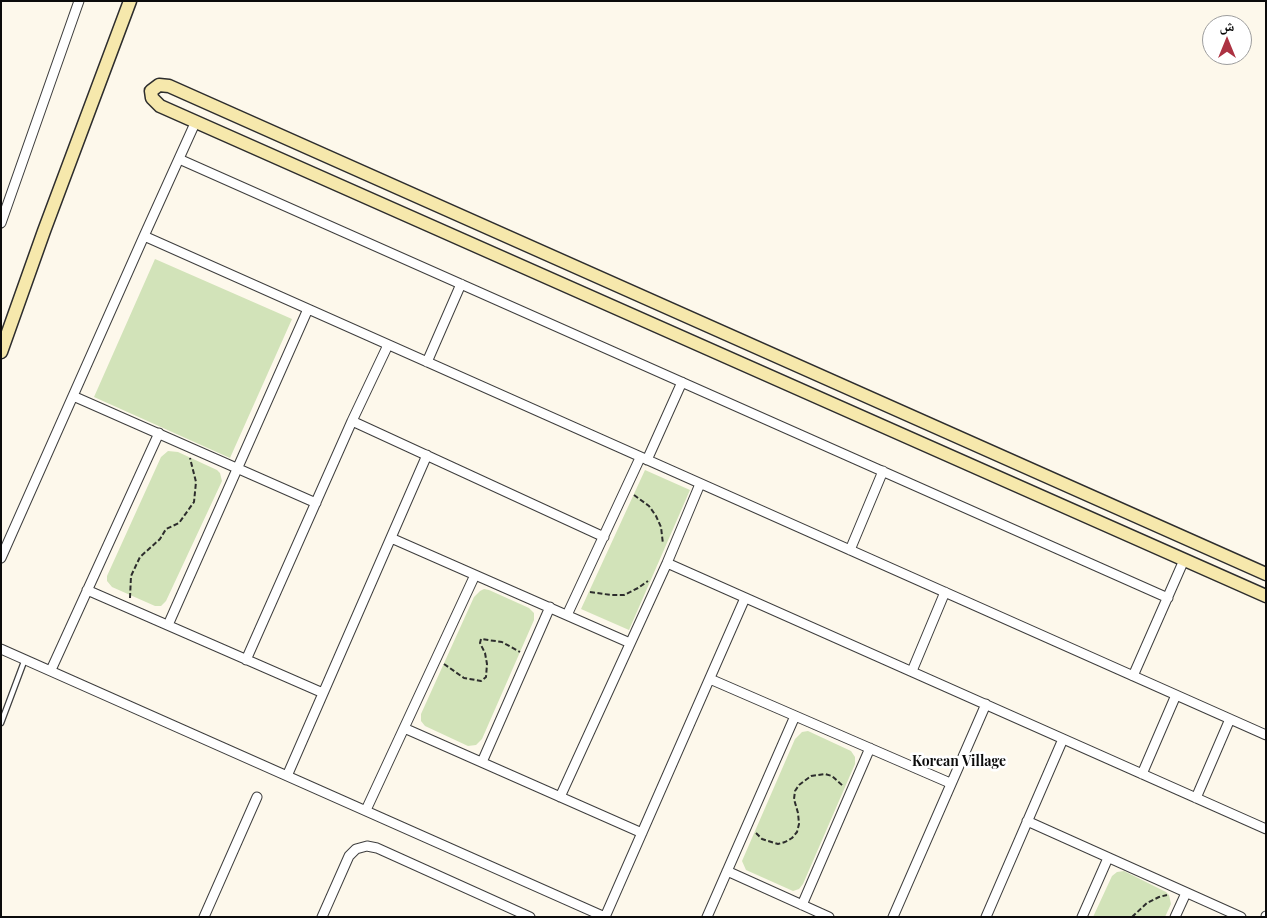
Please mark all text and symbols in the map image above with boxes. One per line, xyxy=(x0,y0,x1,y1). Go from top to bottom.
north arrow xyxy=(1202,15,1252,65)
text: ش xyxy=(1220,16,1234,35)
district label: Korean Village xyxy=(912,754,1006,770)

